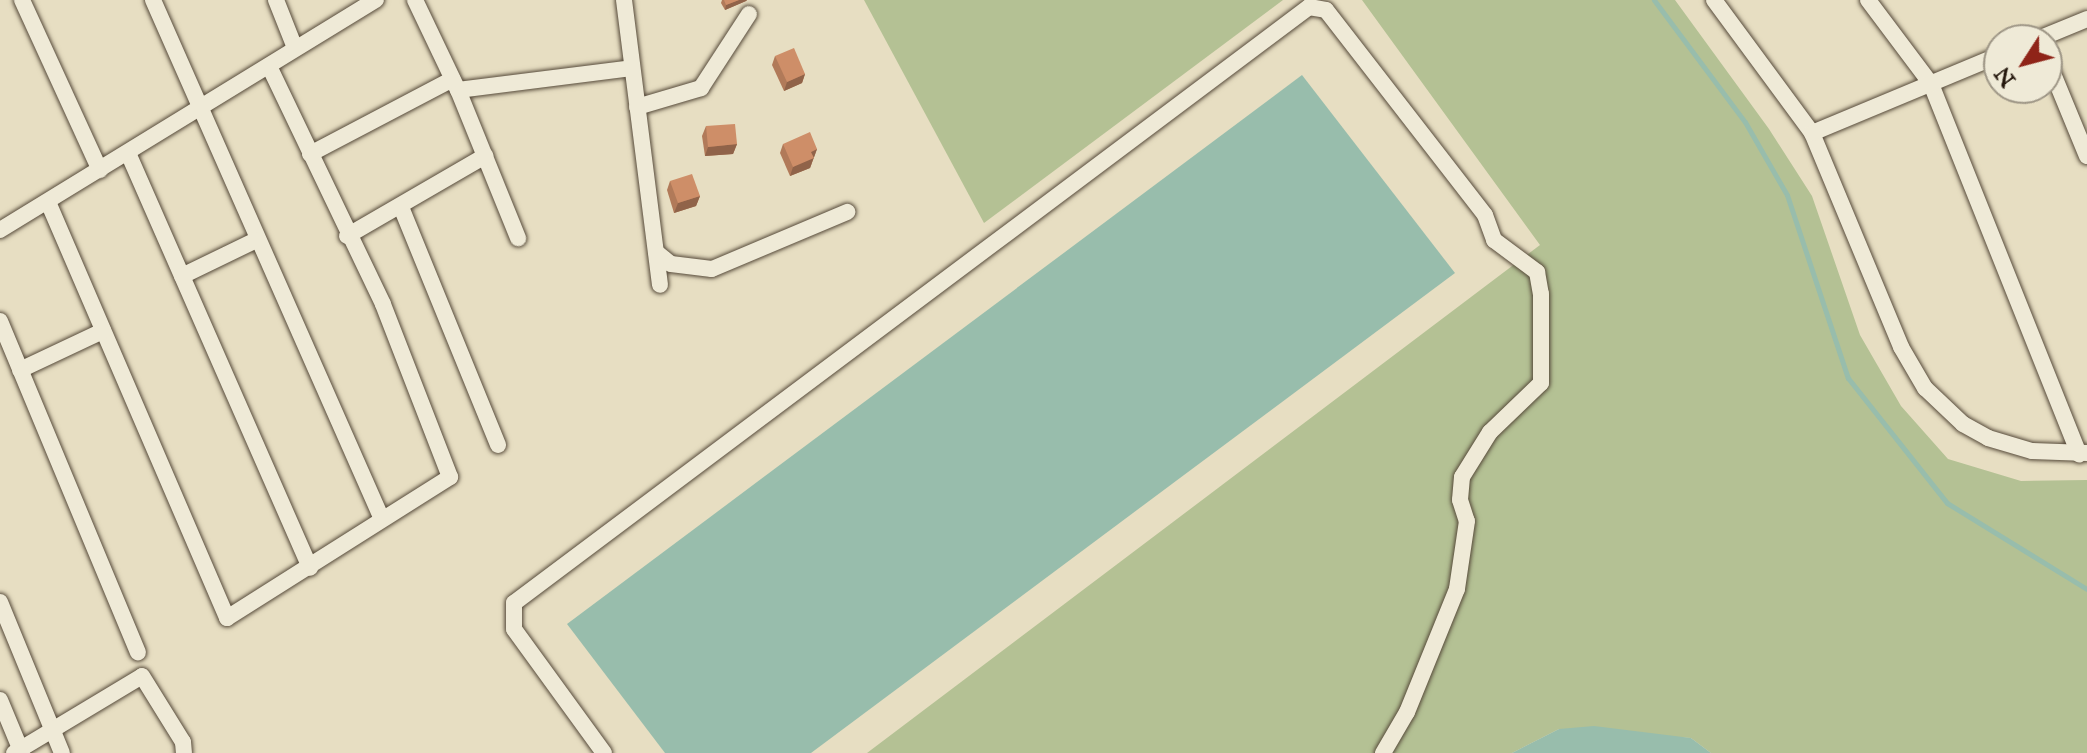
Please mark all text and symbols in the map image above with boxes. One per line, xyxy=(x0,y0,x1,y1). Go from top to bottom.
north arrow xyxy=(1983,24,2063,104)
text: N xyxy=(1988,62,2021,93)

